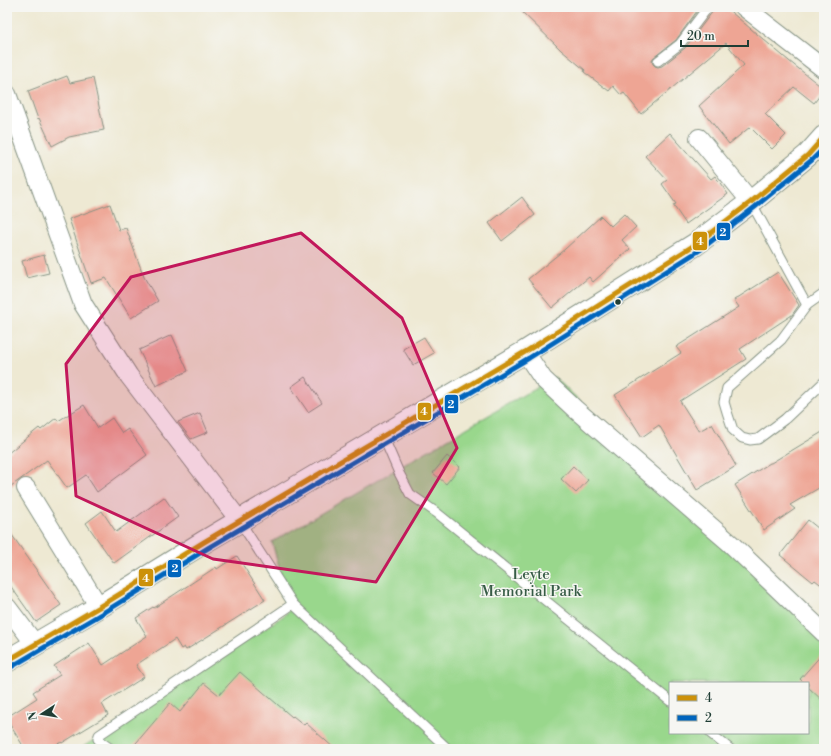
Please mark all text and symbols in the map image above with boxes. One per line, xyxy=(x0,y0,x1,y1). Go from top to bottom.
scale bar xyxy=(681,22,748,48)
text: 20 m xyxy=(687,29,715,44)
line badge: 2 xyxy=(716,222,731,241)
text: 2 xyxy=(720,226,727,240)
line badge: 4 xyxy=(692,231,708,251)
text: 4 xyxy=(696,235,704,249)
unlabelled marker xyxy=(613,297,623,307)
line badge: 2 xyxy=(444,394,459,414)
text: 2 xyxy=(448,398,455,412)
line badge: 4 xyxy=(417,402,432,421)
text: 4 xyxy=(420,405,428,419)
line badge: 2 xyxy=(167,559,182,578)
text: 2 xyxy=(172,562,179,576)
park label: Leyte Memorial Park xyxy=(481,565,582,601)
line badge: 4 xyxy=(138,568,154,587)
text: 4 xyxy=(142,572,150,586)
legend xyxy=(669,682,809,734)
text: 4 xyxy=(705,691,712,706)
north arrow xyxy=(22,694,62,734)
text: N xyxy=(25,710,41,722)
text: 2 xyxy=(705,711,712,726)

